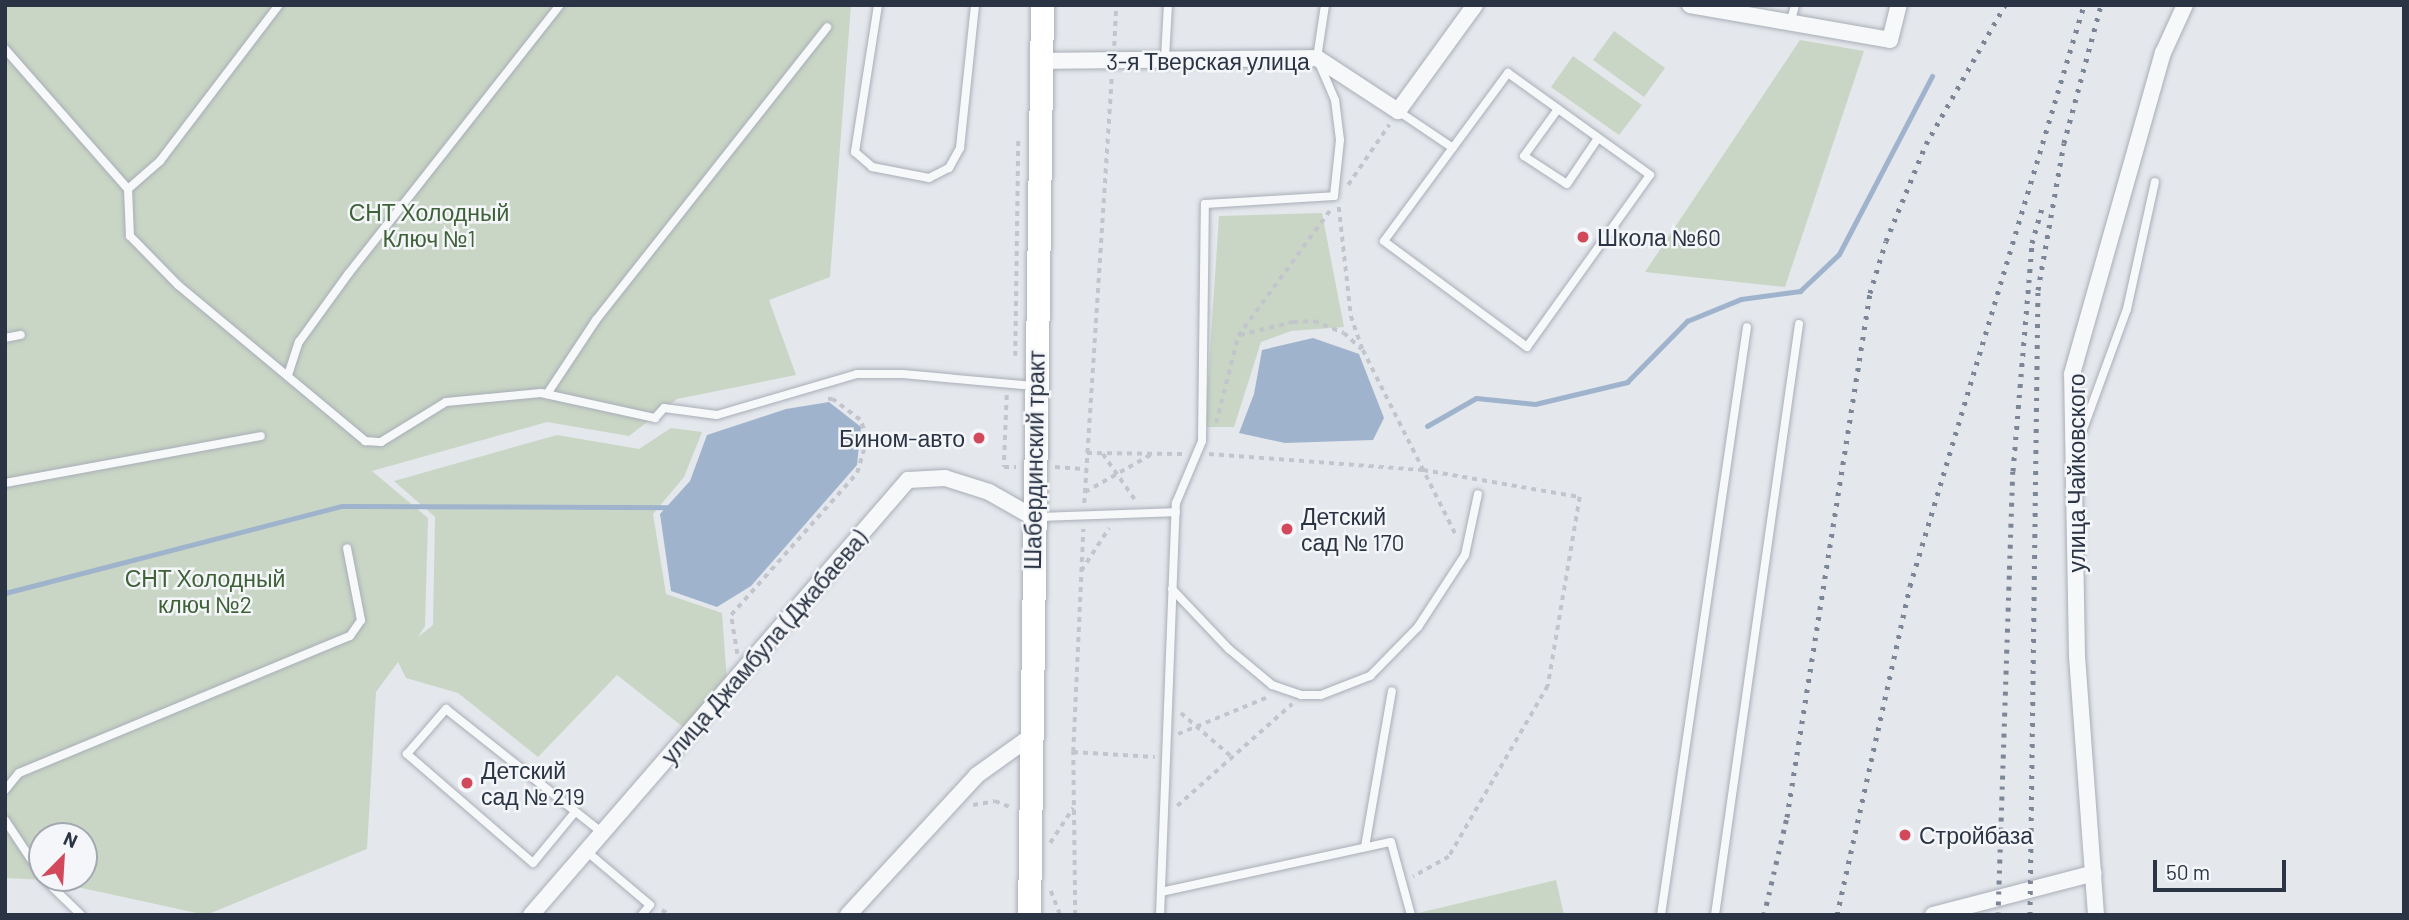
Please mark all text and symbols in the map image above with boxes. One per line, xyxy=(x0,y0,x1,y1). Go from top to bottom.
street label: 3-я Тверская улица xyxy=(1106,47,1310,75)
park label: СНТ Холодный Ключ №1 xyxy=(349,198,509,252)
place label: Школа №60 xyxy=(1597,223,1721,251)
marker: Школа №60 xyxy=(1575,229,1591,245)
street label: Шабердинский тракт xyxy=(1018,350,1050,570)
street label: улица Чайковского xyxy=(2062,373,2090,573)
place label: Бином-авто xyxy=(839,424,965,452)
marker: Бином-авто xyxy=(971,430,987,446)
place label: Детский сад № 170 xyxy=(1301,502,1405,556)
marker: Детский сад № 170 xyxy=(1279,521,1295,537)
street label: улица Джамбула (Джабаева) xyxy=(655,525,873,769)
park label: СНТ Холодный ключ №2 xyxy=(125,564,285,618)
place label: Детский сад № 219 xyxy=(481,756,585,810)
marker: Детский сад № 219 xyxy=(459,775,475,791)
place label: Стройбаза xyxy=(1919,821,2033,849)
north arrow xyxy=(28,822,98,892)
text: N xyxy=(60,826,81,852)
marker: Стройбаза xyxy=(1897,827,1913,843)
scale bar xyxy=(2157,846,2290,890)
text: 50 m xyxy=(2166,859,2210,884)

